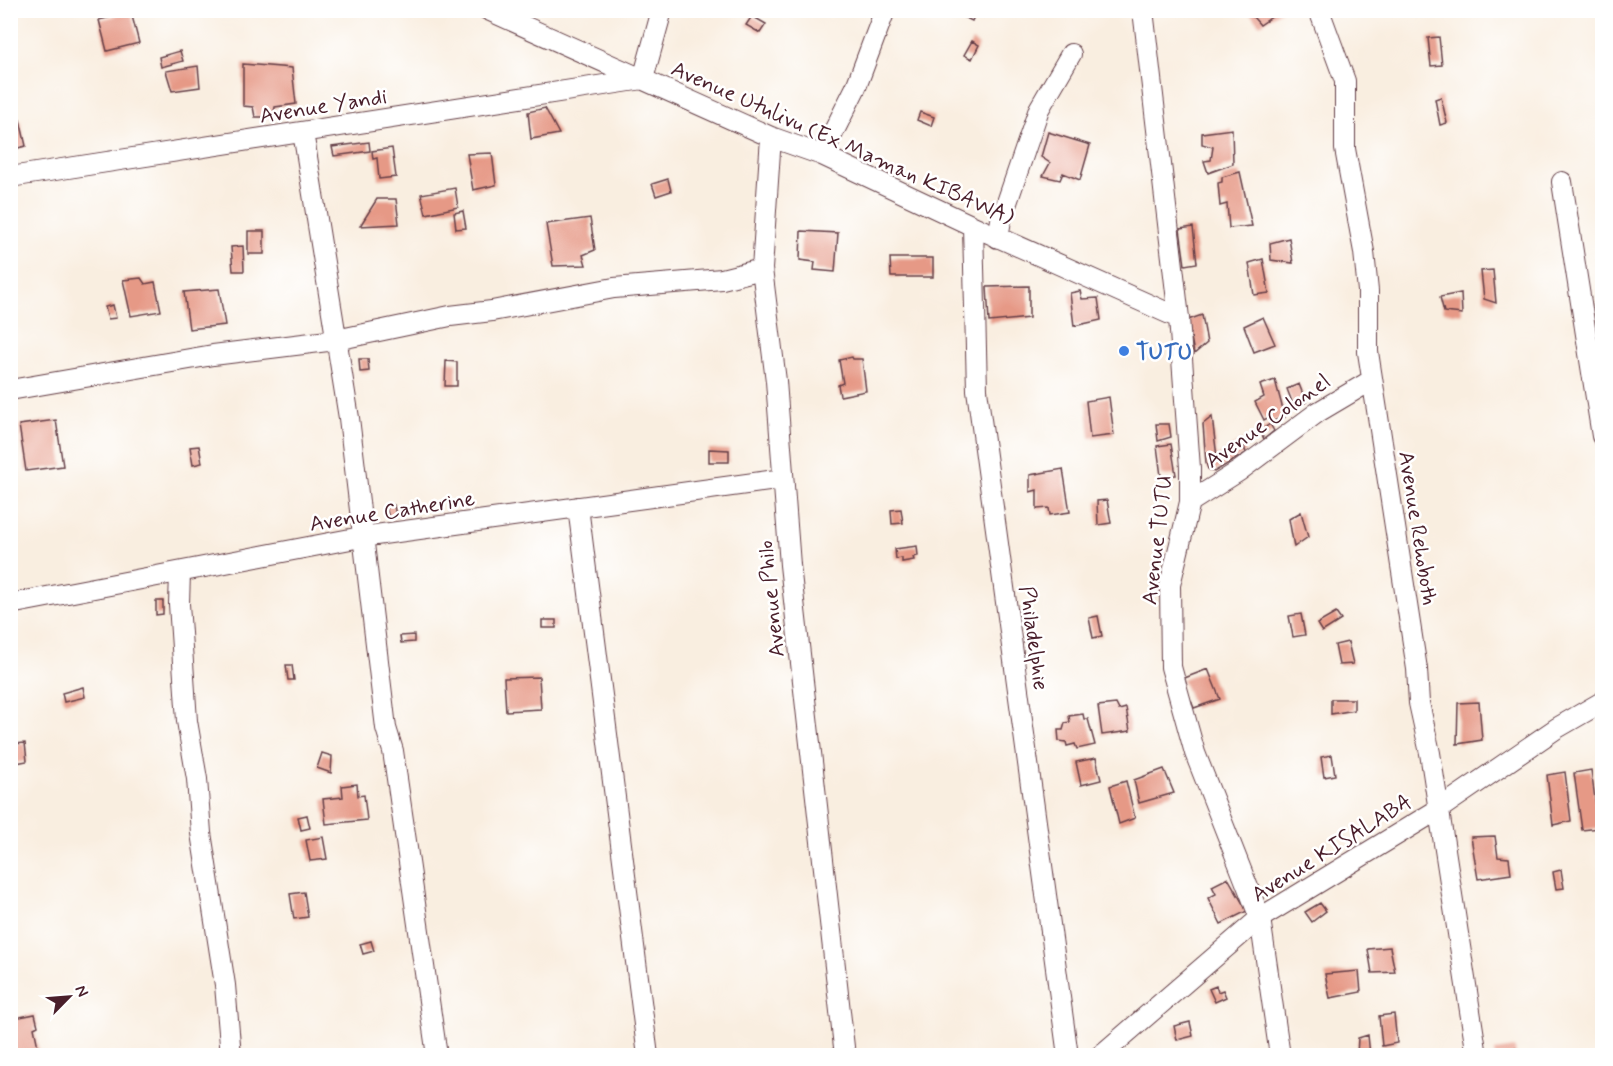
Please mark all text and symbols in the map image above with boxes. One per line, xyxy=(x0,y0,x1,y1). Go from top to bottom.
street label: Avenue Utulivu (Ex Maman KIBAWA) xyxy=(666,55,1018,232)
street label: Avenue Yandi xyxy=(258,83,389,131)
place label: TUTU xyxy=(1136,339,1192,367)
marker: TUTU xyxy=(1117,344,1131,358)
street label: Avenue Colonel xyxy=(1200,368,1336,475)
street label: Avenue Rehoboth xyxy=(1391,449,1443,607)
street label: Avenue TUTU xyxy=(1136,474,1180,606)
street label: Avenue Catherine xyxy=(308,485,477,539)
street label: Avenue Philo xyxy=(752,539,792,659)
street label: Philadelphie xyxy=(1012,584,1054,692)
street label: Avenue KISALABA xyxy=(1247,788,1417,909)
north arrow xyxy=(39,967,99,1027)
text: N xyxy=(69,982,93,1001)

